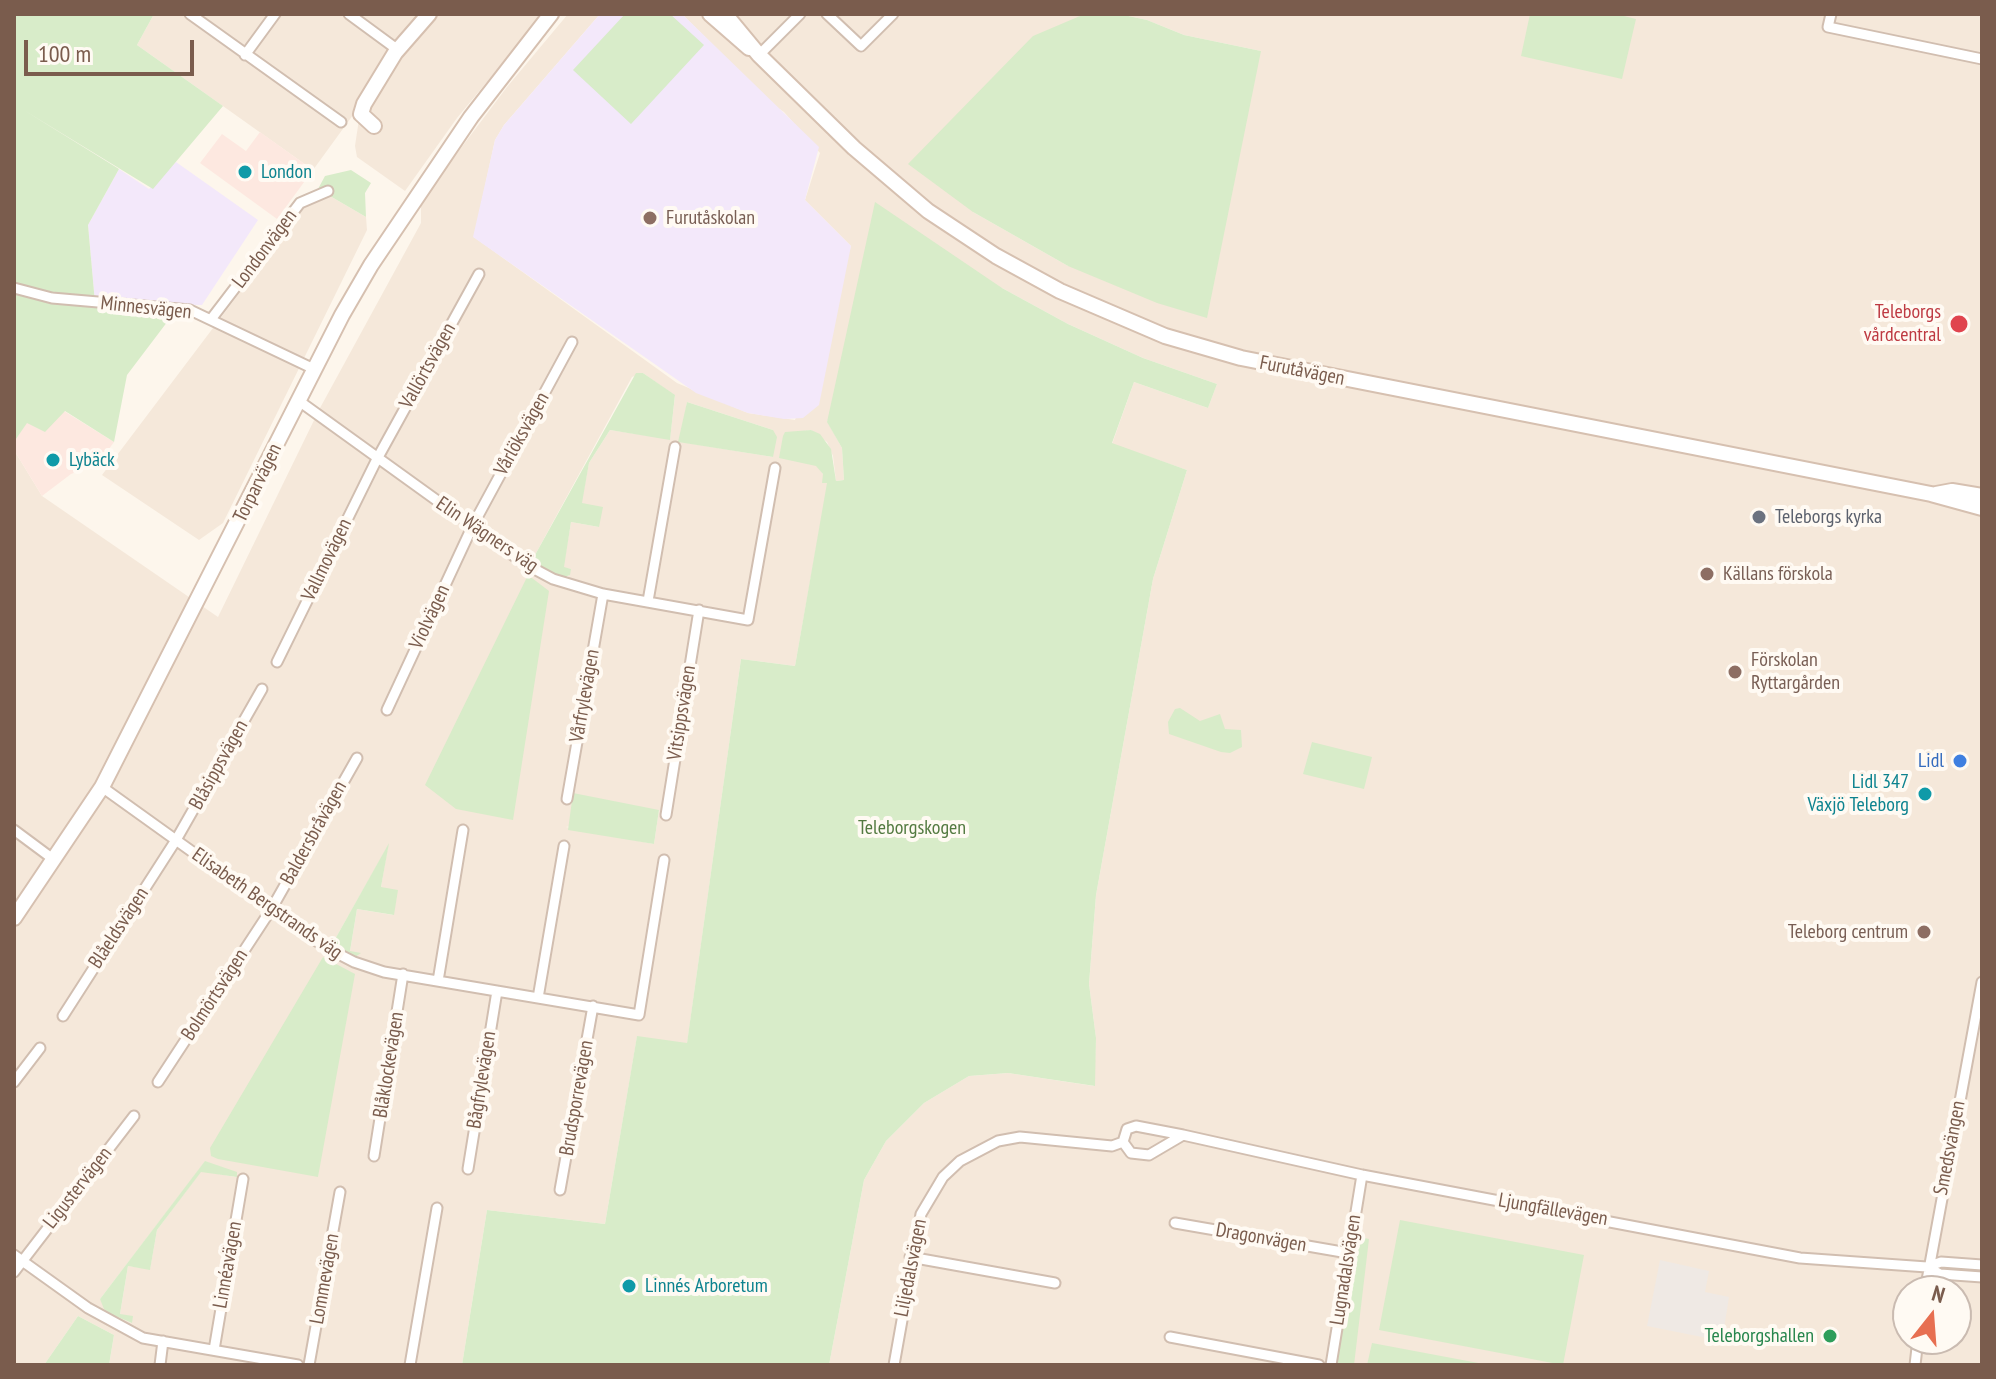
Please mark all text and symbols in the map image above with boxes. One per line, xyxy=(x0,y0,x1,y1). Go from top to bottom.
scale bar xyxy=(28,24,198,74)
text: 100 m xyxy=(38,38,91,69)
place label: London xyxy=(261,160,312,184)
marker: London xyxy=(236,163,254,181)
street label: Londonvägen xyxy=(228,205,302,293)
place label: Furutåskolan xyxy=(666,206,755,230)
marker: Furutåskolan xyxy=(641,209,659,227)
street label: Minnesvägen xyxy=(99,291,193,325)
place label: Teleborgs vårdcentral xyxy=(1864,300,1941,347)
marker: Teleborgs vårdcentral xyxy=(1948,313,1970,335)
street label: Vallörtsvägen xyxy=(395,319,461,413)
street label: Furutåvägen xyxy=(1257,351,1347,391)
street label: Vårlöksvägen xyxy=(489,388,555,480)
street label: Torparvägen xyxy=(229,440,287,526)
place label: Lybäck xyxy=(69,448,115,472)
marker: Lybäck xyxy=(44,451,62,469)
street label: Elin Wägners väg xyxy=(431,492,543,578)
place label: Teleborgs kyrka xyxy=(1775,505,1882,529)
marker: Teleborgs kyrka xyxy=(1750,508,1768,526)
street label: Vallmovägen xyxy=(297,515,357,605)
place label: Källans förskola xyxy=(1723,562,1833,586)
marker: Källans förskola xyxy=(1698,565,1716,583)
street label: Violvägen xyxy=(405,581,455,653)
street label: Vårfrylevägen xyxy=(565,648,605,744)
place label: Förskolan Ryttargården xyxy=(1751,648,1840,695)
marker: Förskolan Ryttargården xyxy=(1726,663,1744,681)
street label: Vitsippsvägen xyxy=(663,664,701,762)
street label: Blåsippsvägen xyxy=(185,716,253,814)
place label: Lidl xyxy=(1918,749,1944,773)
marker: Lidl xyxy=(1951,752,1969,770)
place label: Lidl 347 Växjö Teleborg xyxy=(1808,770,1909,817)
street label: Baldersbråvägen xyxy=(276,777,352,889)
marker: Lidl 347 Växjö Teleborg xyxy=(1916,785,1934,803)
park label: Teleborgskogen xyxy=(858,816,966,840)
street label: Elisabeth Bergstrands väg xyxy=(187,843,347,965)
street label: Blåeldsvägen xyxy=(84,883,154,973)
place label: Teleborg centrum xyxy=(1788,920,1908,944)
marker: Teleborg centrum xyxy=(1915,923,1933,941)
street label: Bolmörtsvägen xyxy=(177,945,253,1045)
street label: Blåklockevägen xyxy=(369,1010,409,1120)
street label: Bågfrylevägen xyxy=(462,1030,502,1130)
street label: Brudsporrevägen xyxy=(555,1038,599,1158)
street label: Smedsvängen xyxy=(1929,1099,1971,1197)
street label: Ligustervägen xyxy=(39,1142,117,1234)
street label: Ljungfällevägen xyxy=(1496,1189,1610,1231)
street label: Lugnadalsvägen xyxy=(1325,1213,1367,1327)
street label: Liljedalsvägen xyxy=(890,1217,932,1319)
street label: Dragonvägen xyxy=(1214,1218,1308,1258)
street label: Linnéavägen xyxy=(209,1220,247,1310)
street label: Lommevägen xyxy=(305,1232,345,1326)
place label: Linnés Arboretum xyxy=(645,1274,768,1298)
north arrow xyxy=(1892,1275,1972,1355)
marker: Linnés Arboretum xyxy=(620,1277,638,1295)
text: N xyxy=(1929,1279,1948,1309)
place label: Teleborgshallen xyxy=(1705,1324,1814,1348)
marker: Teleborgshallen xyxy=(1821,1327,1839,1345)

